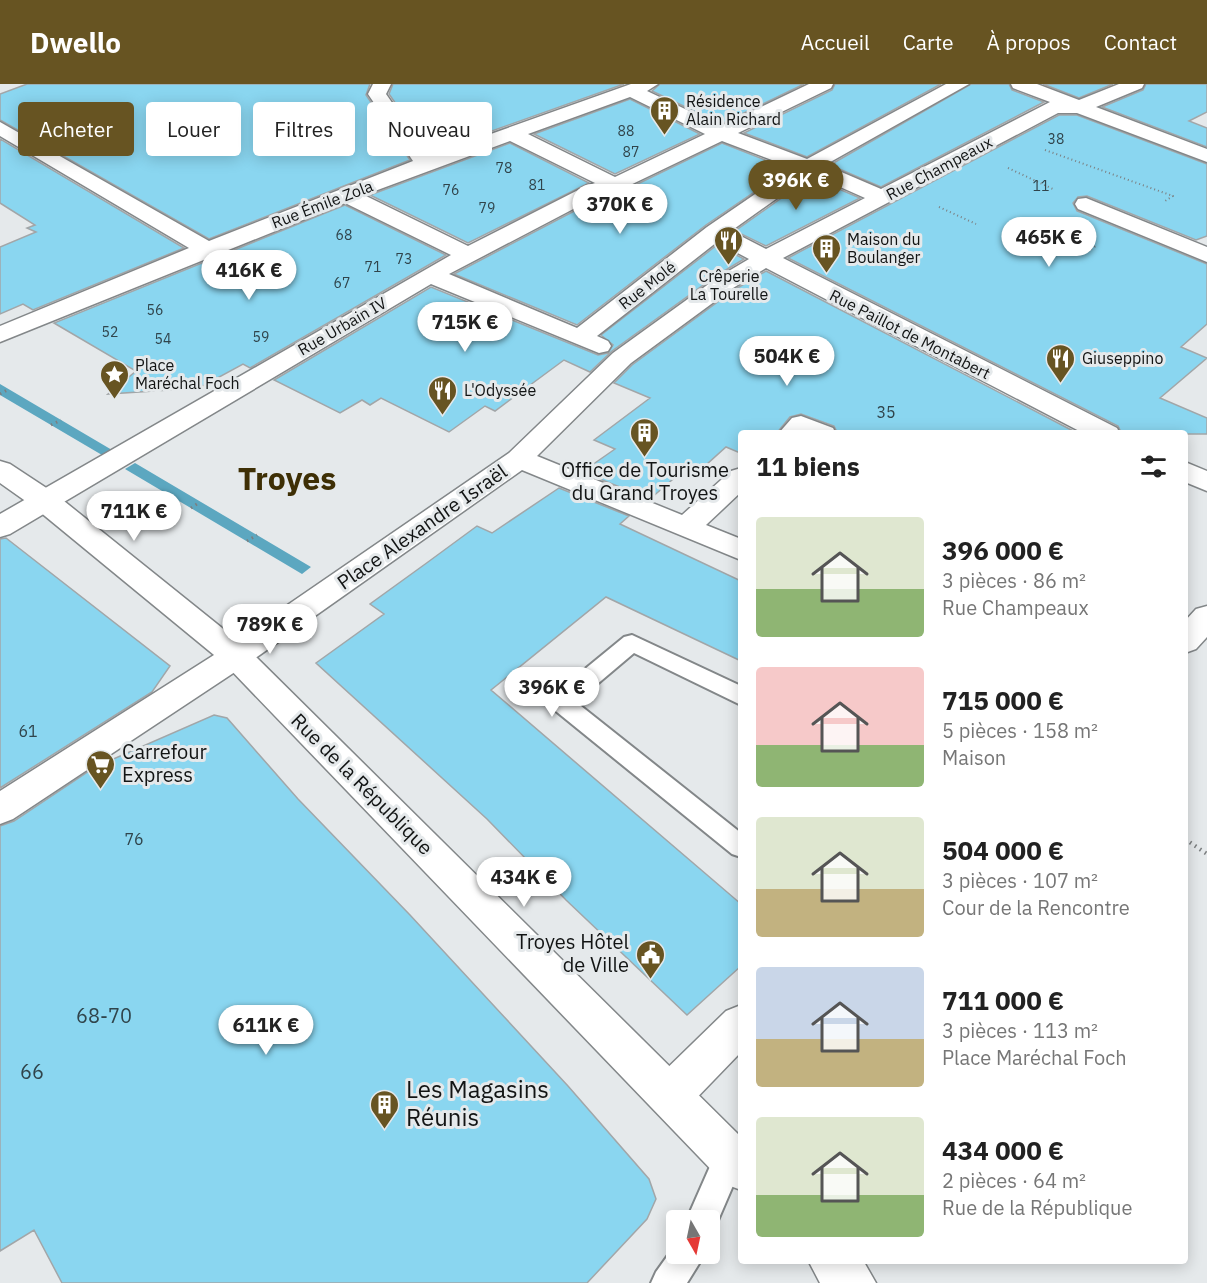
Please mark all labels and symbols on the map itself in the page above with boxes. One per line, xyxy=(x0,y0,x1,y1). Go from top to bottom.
place label: Résidence Alain Richard xyxy=(686,91,781,129)
building icon: Résidence Alain Richard xyxy=(649,94,681,136)
house number: 88 xyxy=(618,122,634,140)
house number: 38 xyxy=(1048,130,1064,148)
street label: Rue Champeaux xyxy=(883,132,995,204)
house number: 87 xyxy=(623,143,639,161)
house number: 78 xyxy=(496,159,512,177)
pin: 396K € xyxy=(747,160,845,211)
street label: Rue Émile Zola xyxy=(268,174,376,233)
house number: 81 xyxy=(529,176,545,194)
house number: 11 xyxy=(1033,177,1049,195)
house number: 76 xyxy=(443,181,459,199)
pin: 370K € xyxy=(571,184,669,235)
house number: 79 xyxy=(479,199,495,217)
pin: 465K € xyxy=(1000,217,1098,268)
restaurant icon: Crêperie La Tourelle xyxy=(713,224,745,266)
house number: 68 xyxy=(336,226,352,244)
place label: Maison du Boulanger xyxy=(847,229,921,267)
building icon: Maison du Boulanger xyxy=(810,232,842,274)
pin: 416K € xyxy=(200,250,298,301)
house number: 73 xyxy=(396,250,412,268)
street label: Rue Molé xyxy=(614,256,680,313)
house number: 71 xyxy=(365,258,381,276)
place label: Crêperie La Tourelle xyxy=(690,266,768,304)
house number: 67 xyxy=(334,274,350,292)
street label: Rue Paillot de Montabert xyxy=(826,285,994,383)
street label: Rue Urbain IV xyxy=(294,292,390,360)
house number: 56 xyxy=(147,301,163,319)
pin: 715K € xyxy=(416,302,514,353)
house number: 52 xyxy=(102,323,118,341)
house number: 59 xyxy=(253,328,269,346)
house number: 54 xyxy=(155,330,171,348)
pin: 504K € xyxy=(738,336,836,387)
restaurant icon: Giuseppino xyxy=(1045,342,1077,384)
place label: Giuseppino xyxy=(1082,348,1163,368)
place label: Place Maréchal Foch xyxy=(135,355,240,393)
place icon: Place Maréchal Foch xyxy=(98,358,130,400)
restaurant icon: L'Odyssée xyxy=(427,374,459,416)
place label: L'Odyssée xyxy=(464,380,536,400)
house number: 35 xyxy=(876,402,896,422)
building icon: Office de Tourisme du Grand Troyes xyxy=(629,416,661,458)
place label: Office de Tourisme du Grand Troyes xyxy=(561,456,729,506)
district label: Troyes xyxy=(238,457,336,499)
street label: Place Alexandre Israël xyxy=(331,458,512,595)
pin: 711K € xyxy=(85,491,183,542)
pin: 789K € xyxy=(221,604,319,655)
pin: 396K € xyxy=(503,667,601,718)
street label: Rue de la République xyxy=(285,707,439,861)
house number: 61 xyxy=(18,721,38,741)
place label: Carrefour Express xyxy=(122,738,207,788)
supermarket icon: Carrefour Express xyxy=(85,748,117,790)
house number: 76 xyxy=(124,829,144,849)
pin: 434K € xyxy=(475,857,573,908)
place label: Troyes Hôtel de Ville xyxy=(516,928,629,978)
public building icon: Troyes Hôtel de Ville xyxy=(634,938,666,980)
house number: 68-70 xyxy=(76,1002,132,1029)
pin: 611K € xyxy=(217,1005,315,1056)
house number: 66 xyxy=(20,1058,44,1085)
place label: Les Magasins Réunis xyxy=(406,1073,549,1133)
building icon: Les Magasins Réunis xyxy=(369,1088,401,1130)
north arrow xyxy=(666,1210,720,1264)

